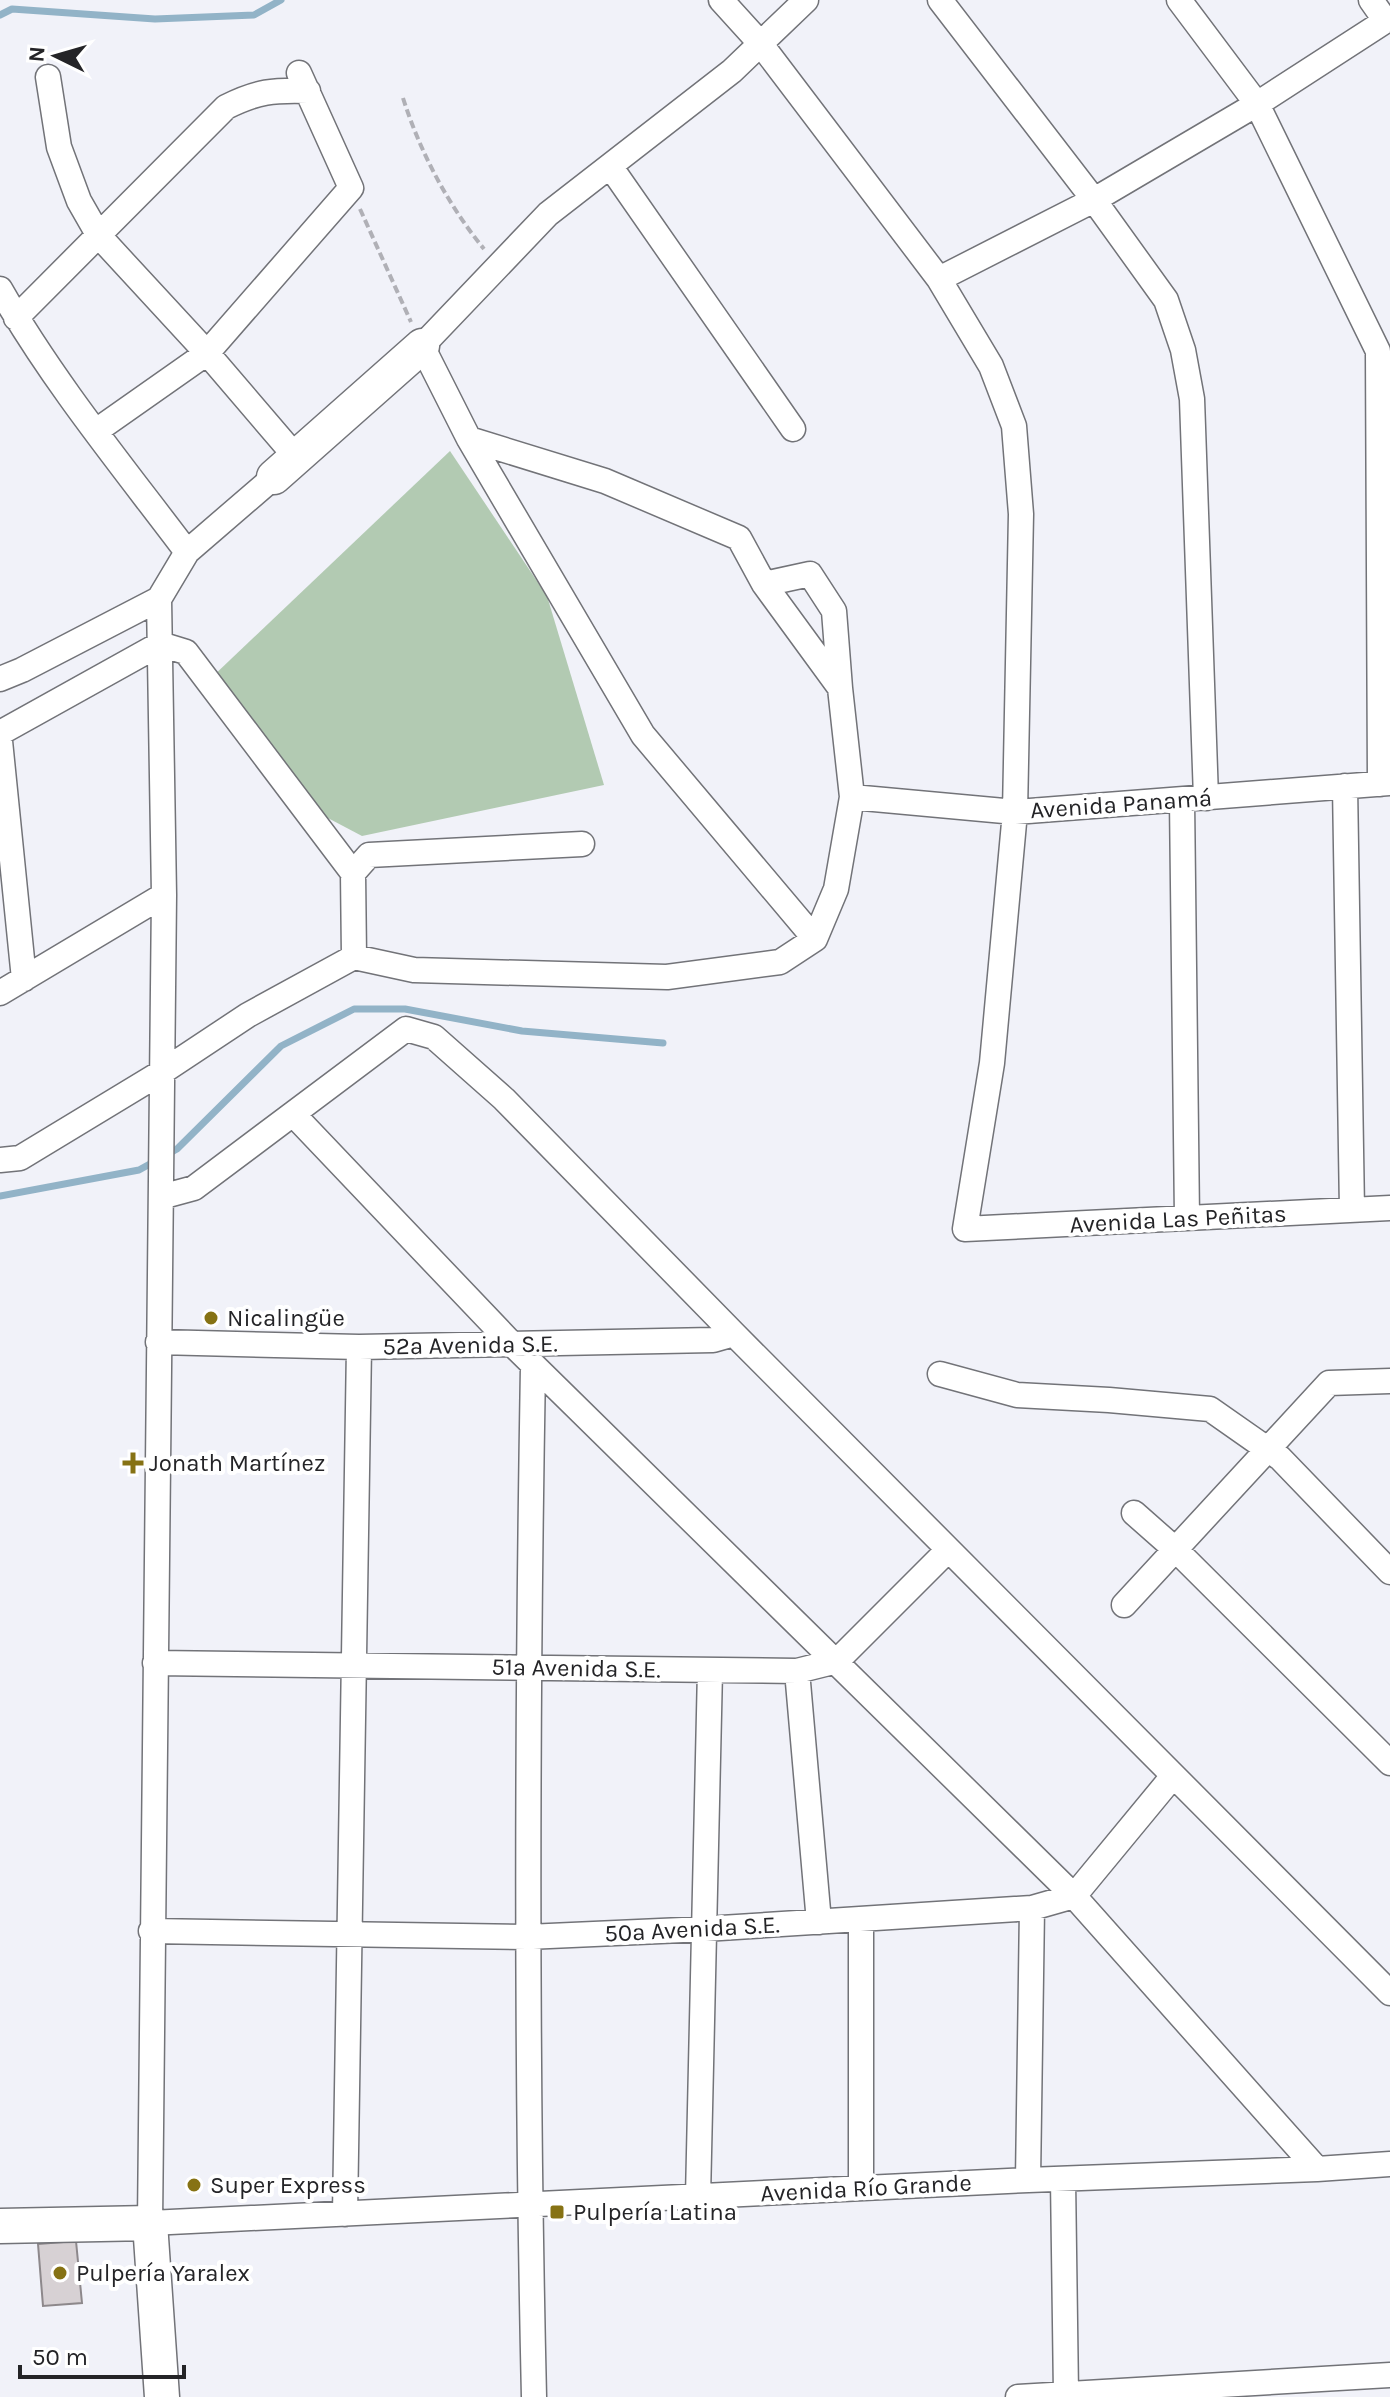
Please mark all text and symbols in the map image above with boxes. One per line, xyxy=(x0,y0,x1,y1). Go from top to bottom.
north arrow xyxy=(16,16,96,96)
text: N xyxy=(23,45,51,63)
street label: Avenida Panamá xyxy=(1029,784,1213,824)
street label: Avenida Las Peñitas xyxy=(1069,1199,1287,1239)
place label: Nicalingüe xyxy=(227,1304,345,1332)
marker: Nicalingüe xyxy=(202,1309,220,1327)
street label: 52a Avenida S.E. xyxy=(382,1329,558,1361)
place label: Jonath Martínez xyxy=(149,1449,325,1477)
marker: Jonath Martínez xyxy=(124,1454,142,1472)
street label: 51a Avenida S.E. xyxy=(491,1653,661,1683)
street label: 50a Avenida S.E. xyxy=(604,1910,780,1948)
street label: Avenida Río Grande xyxy=(760,2168,972,2208)
place label: Super Express xyxy=(210,2171,366,2199)
marker: Super Express xyxy=(185,2176,203,2194)
place label: Pulpería Latina xyxy=(573,2198,737,2226)
marker: Pulpería Latina xyxy=(548,2203,566,2221)
place label: Pulpería Yaralex xyxy=(76,2259,250,2287)
marker: Pulpería Yaralex xyxy=(51,2264,69,2282)
scale bar xyxy=(20,2329,184,2379)
text: 50 m xyxy=(32,2343,88,2371)

